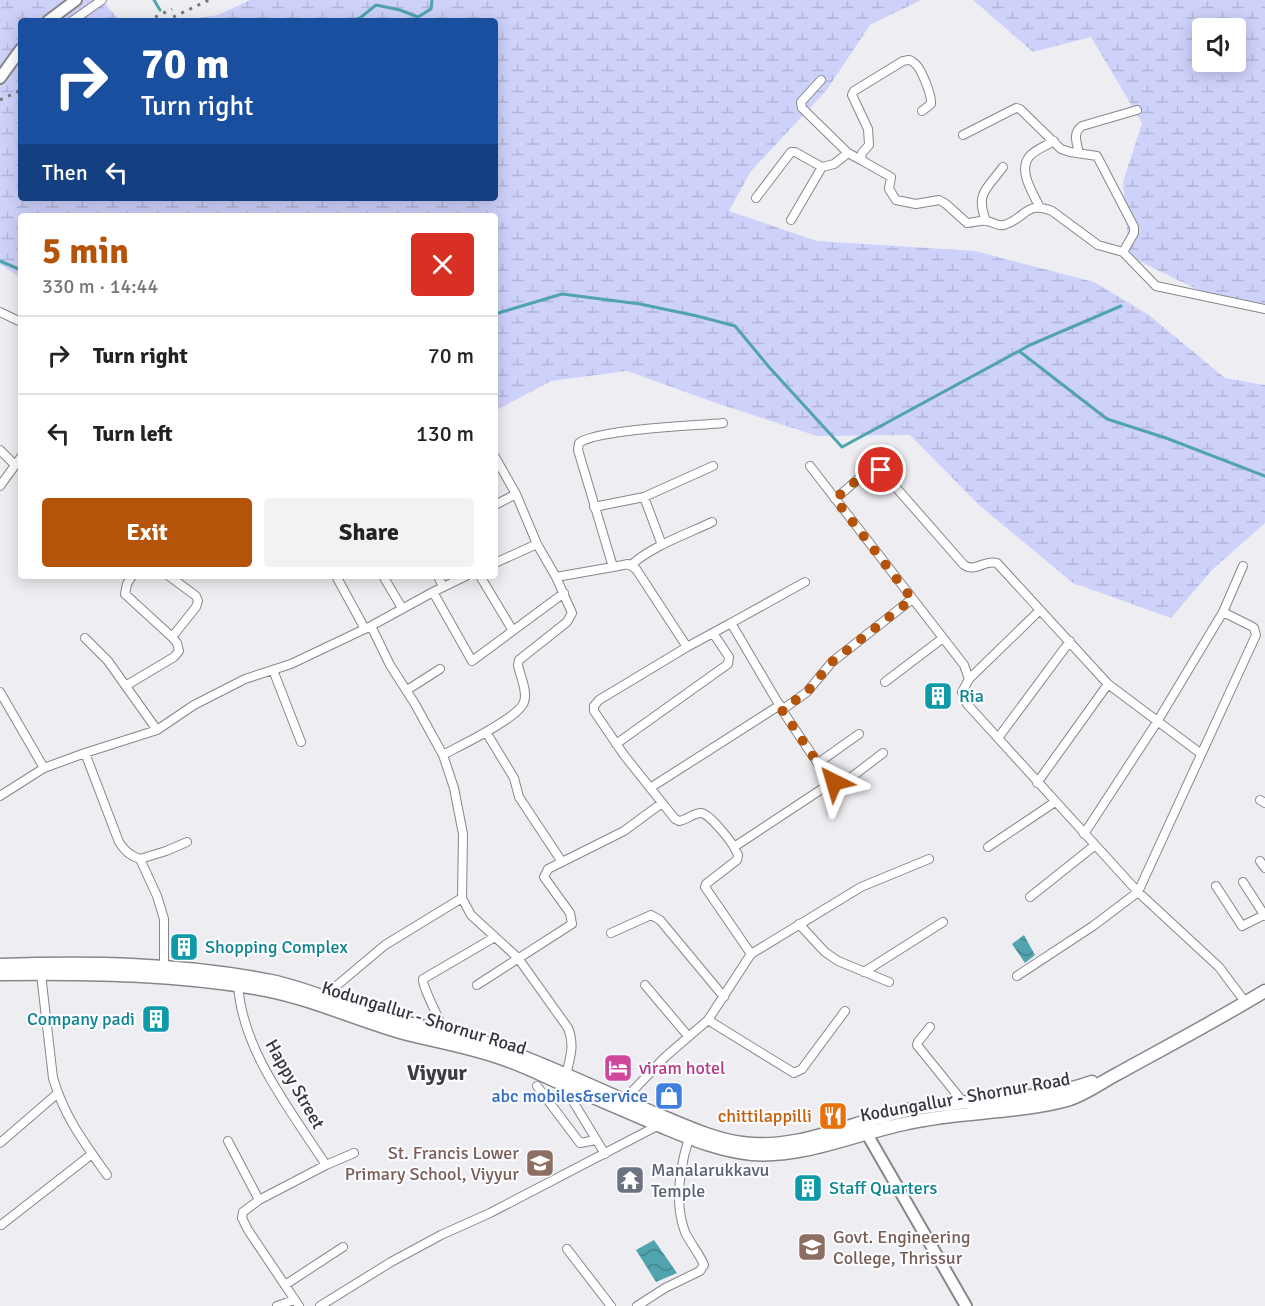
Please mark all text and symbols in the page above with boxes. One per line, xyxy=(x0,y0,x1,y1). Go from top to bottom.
map controls xyxy=(1192,18,1246,72)
button: sound xyxy=(1192,18,1246,72)
text: 70 m xyxy=(141,39,230,90)
icon: right xyxy=(42,42,120,120)
text: Turn right xyxy=(141,90,254,123)
icon: left xyxy=(100,156,133,189)
text: Then xyxy=(42,159,88,186)
text: 5 min xyxy=(42,229,129,274)
button: close xyxy=(411,233,474,296)
text: 330 m · 14:44 xyxy=(42,274,158,299)
icon: right xyxy=(42,339,75,372)
text: Turn right xyxy=(93,342,188,369)
text: 70 m xyxy=(428,342,474,369)
icon: left xyxy=(42,417,75,450)
text: Turn left xyxy=(93,420,173,447)
text: 130 m xyxy=(416,420,474,447)
pin xyxy=(855,444,906,495)
icon: arrive xyxy=(864,453,897,486)
button: Exit xyxy=(42,498,252,567)
button: Share xyxy=(264,498,474,567)
building icon: Ria xyxy=(922,680,954,712)
place label: Ria xyxy=(959,685,984,707)
position arrow xyxy=(802,750,866,814)
building icon: Shopping Complex xyxy=(168,931,200,963)
place label: Shopping Complex xyxy=(205,936,348,958)
street label: Kodungallur - Shornur Road xyxy=(319,976,529,1060)
building icon: Company padi xyxy=(140,1003,172,1035)
place label: Company padi xyxy=(27,1008,135,1030)
street label: Happy Street xyxy=(261,1035,329,1133)
hotel icon: viram hotel xyxy=(602,1052,634,1084)
place label: viram hotel xyxy=(639,1057,725,1079)
district label: Viyyur xyxy=(407,1060,468,1086)
street label: Kodungallur - Shornur Road xyxy=(858,1068,1072,1126)
shop icon: abc mobiles&service xyxy=(653,1080,685,1112)
place label: abc mobiles&service xyxy=(491,1085,648,1107)
restaurant icon: chittilappilli xyxy=(817,1100,849,1132)
place label: chittilappilli xyxy=(718,1105,812,1127)
place label: St. Francis Lower Primary School, Viyyur xyxy=(345,1142,519,1185)
school or university icon: St. Francis Lower Primary School, Viyyur xyxy=(524,1147,556,1179)
place label: Manalarukkavu Temple xyxy=(651,1159,769,1202)
temple icon: Manalarukkavu Temple xyxy=(614,1164,646,1196)
building icon: Staff Quarters xyxy=(792,1172,824,1204)
place label: Staff Quarters xyxy=(829,1177,937,1199)
place label: Govt. Engineering College, Thrissur xyxy=(833,1226,971,1269)
school or university icon: Govt. Engineering College, Thrissur xyxy=(796,1231,828,1263)

